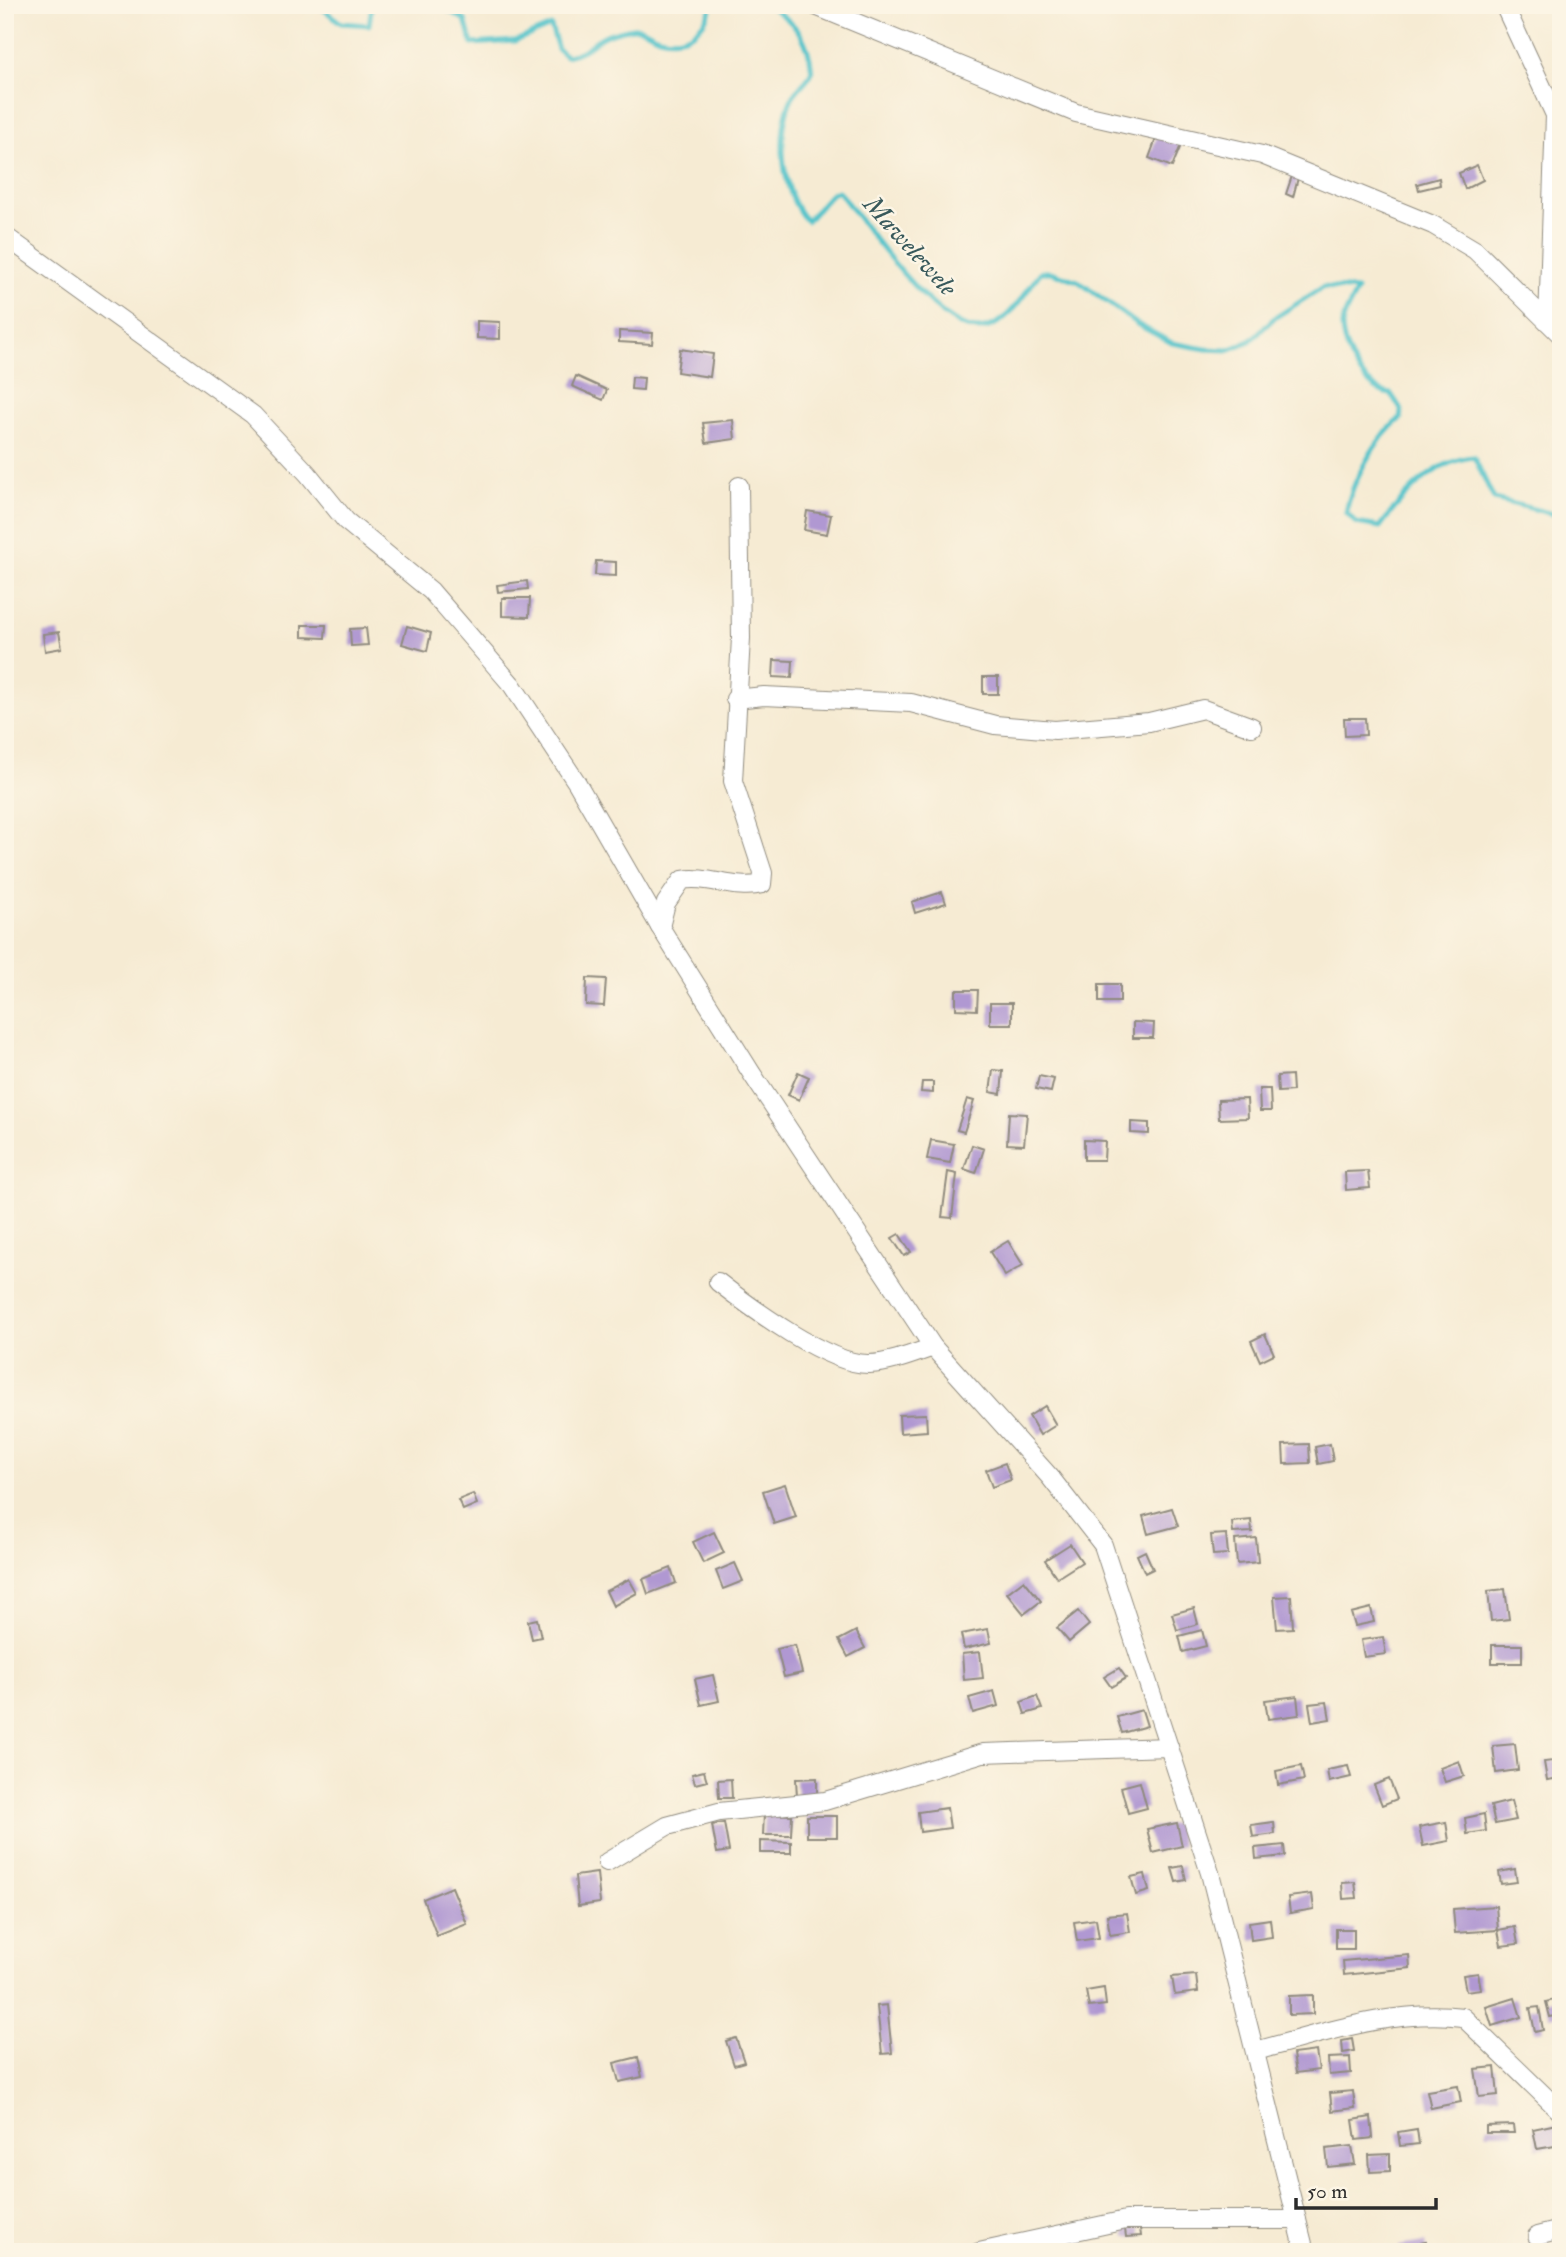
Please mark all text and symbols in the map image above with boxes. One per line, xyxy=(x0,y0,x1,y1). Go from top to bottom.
water label: Mawelewele xyxy=(855,187,964,303)
scale bar xyxy=(1296,2166,1436,2210)
text: 50 m xyxy=(1307,2178,1348,2205)

